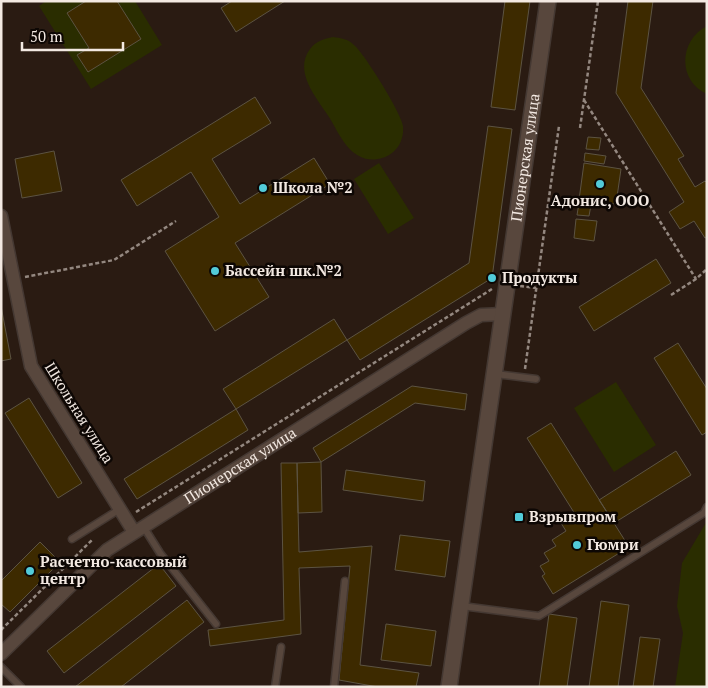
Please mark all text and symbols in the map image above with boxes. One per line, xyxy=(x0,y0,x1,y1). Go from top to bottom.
scale bar xyxy=(22,20,124,52)
text: 50 m xyxy=(30,26,63,46)
street label: Пионерская улица xyxy=(505,92,544,223)
place label: Школа №2 xyxy=(273,177,353,197)
marker: Адонис, ООО xyxy=(594,178,606,190)
marker: Школа №2 xyxy=(257,182,269,194)
place label: Адонис, ООО xyxy=(551,190,649,210)
place label: Бассейн шк.№2 xyxy=(225,260,342,280)
marker: Бассейн шк.№2 xyxy=(209,265,221,277)
place label: Продукты xyxy=(502,267,578,287)
marker: Продукты xyxy=(486,272,498,284)
street label: Школьная улица xyxy=(41,358,119,467)
street label: Пионерская улица xyxy=(180,422,300,508)
place label: Взрывпром xyxy=(529,506,616,526)
marker: Взрывпром xyxy=(513,511,525,523)
place label: Гюмри xyxy=(587,534,639,554)
marker: Гюмри xyxy=(571,539,583,551)
place label: Расчетно-кассовый центр xyxy=(40,551,187,588)
marker: Расчетно-кассовый центр xyxy=(24,565,36,577)

